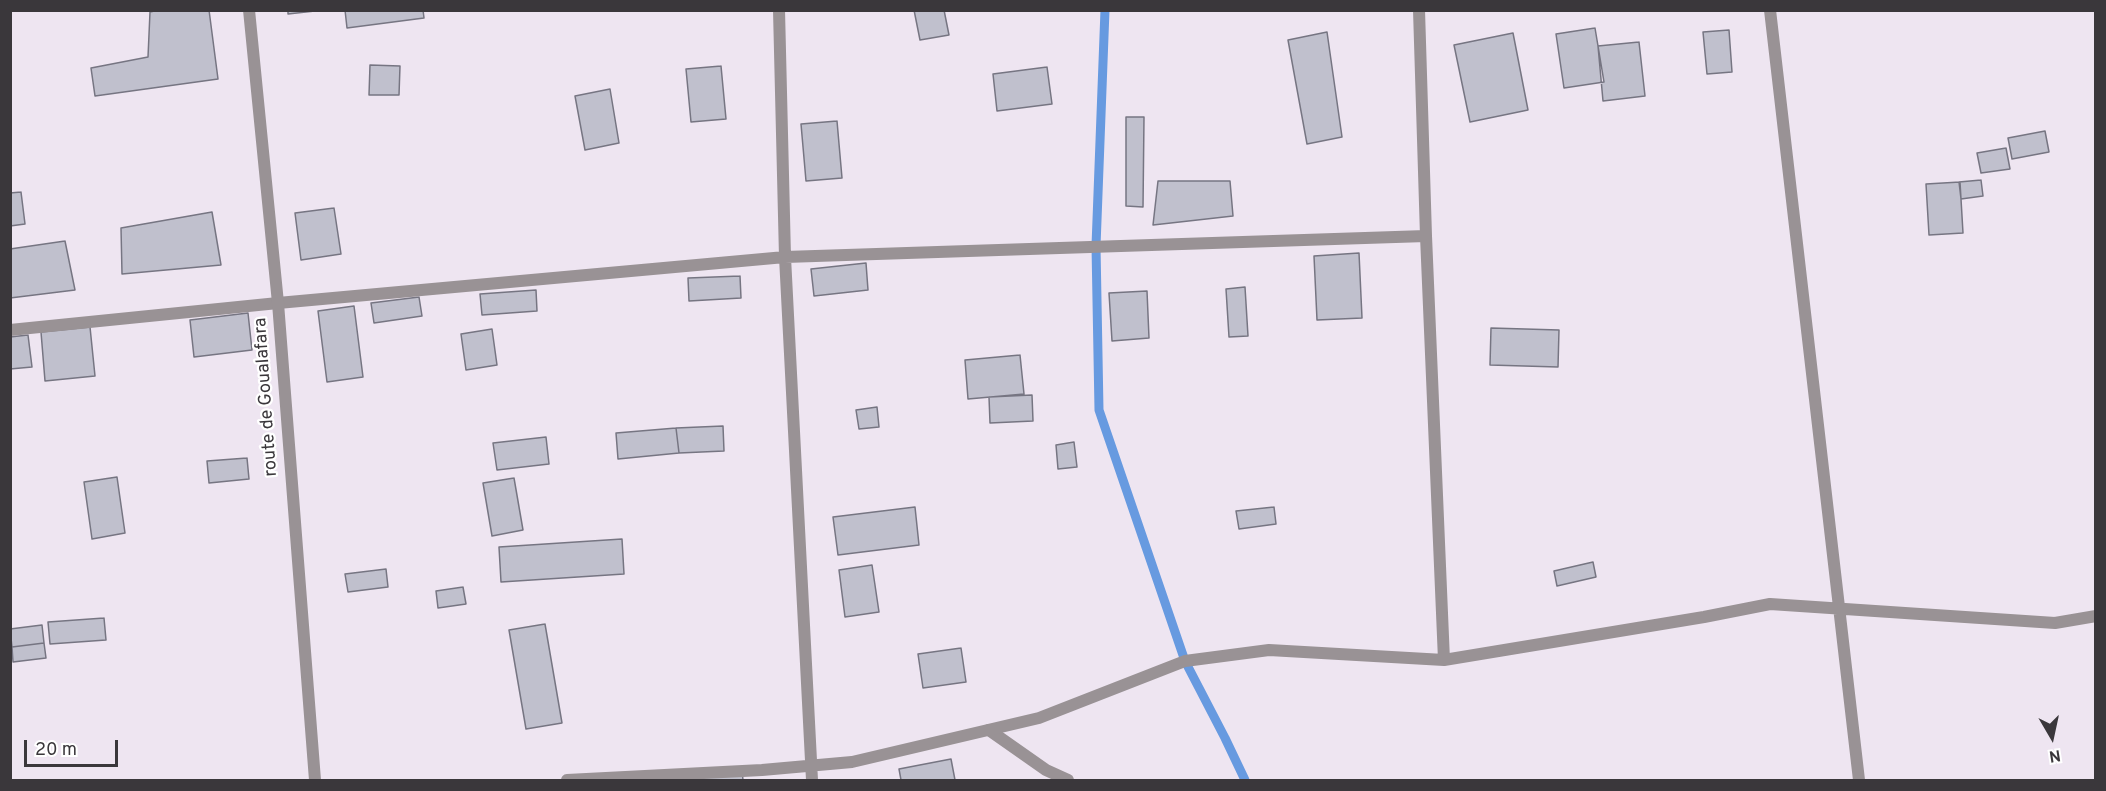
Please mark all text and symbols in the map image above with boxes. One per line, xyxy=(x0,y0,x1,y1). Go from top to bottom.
street label: route de Goualafara xyxy=(251,317,283,477)
north arrow xyxy=(2022,707,2082,767)
scale bar xyxy=(27,728,122,766)
text: 20 m xyxy=(35,739,77,762)
text: N xyxy=(2048,744,2062,766)

